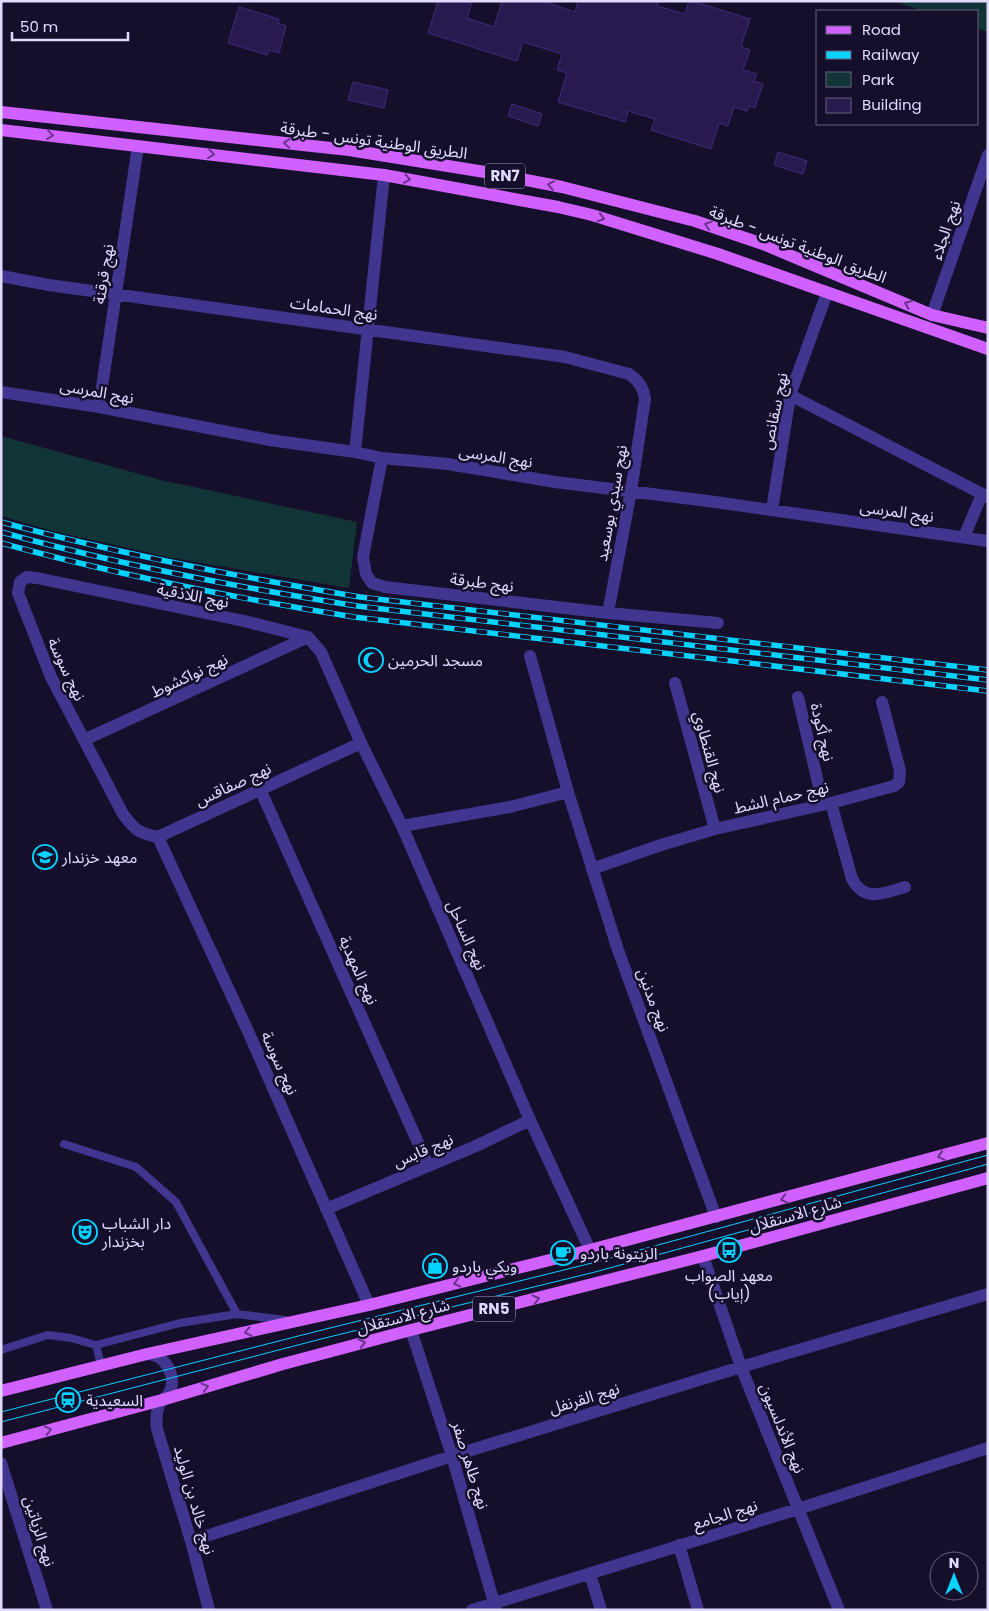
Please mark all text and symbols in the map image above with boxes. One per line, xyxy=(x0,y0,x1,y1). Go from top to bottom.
scale bar xyxy=(12,10,129,42)
legend xyxy=(816,10,979,125)
text: 50 m xyxy=(20,16,58,37)
text: Road xyxy=(862,19,901,40)
text: Railway xyxy=(862,44,920,65)
text: Park xyxy=(862,69,894,90)
text: Building xyxy=(862,94,922,115)
street label: الطريق الوطنية تونس - طبرقة xyxy=(279,116,469,165)
one-way arrow xyxy=(46,129,54,140)
one-way arrow xyxy=(282,138,290,149)
one-way arrow xyxy=(207,148,215,159)
road number: RN7 xyxy=(485,164,525,188)
one-way arrow xyxy=(403,173,411,184)
one-way arrow xyxy=(546,180,555,190)
street label: نهج الجلاء xyxy=(925,197,967,263)
street label: الطريق الوطنية تونس - طبرقة xyxy=(706,200,890,289)
one-way arrow xyxy=(596,212,604,222)
one-way arrow xyxy=(704,221,713,231)
street label: نهج قرقنة xyxy=(87,242,121,306)
street label: نهج الحمامات xyxy=(289,291,379,327)
one-way arrow xyxy=(904,300,913,311)
street label: نهج سقانص xyxy=(755,370,795,452)
street label: نهج المرسى xyxy=(58,374,136,410)
street label: نهج المرسى xyxy=(457,439,534,475)
street label: نهج سيدي بوسعيد xyxy=(590,443,634,563)
street label: نهج المرسى xyxy=(858,495,935,529)
street label: نهج طبرقة xyxy=(449,567,515,599)
street label: نهج اللاذقية xyxy=(155,577,231,615)
street label: نهج سوسة xyxy=(41,634,91,705)
street label: نهج نواكشوط xyxy=(147,647,232,704)
mosque icon: مسجد الحرمين xyxy=(358,647,384,673)
place label: مسجد الحرمين xyxy=(388,649,483,672)
street label: نهج أكودة xyxy=(804,701,840,764)
street label: نهج القنطاوي xyxy=(687,709,731,796)
street label: نهج صفاقس xyxy=(191,757,275,813)
street label: نهج حمام الشط xyxy=(731,775,831,821)
school or university icon: معهد خزندار xyxy=(32,844,58,870)
place label: معهد خزندار xyxy=(61,846,137,869)
street label: نهج الساحل xyxy=(440,897,492,974)
street label: نهج المهدية xyxy=(332,932,384,1009)
street label: نهج مدنين xyxy=(631,965,676,1035)
street label: نهج سوسة xyxy=(254,1028,304,1099)
street label: نهج قابس xyxy=(389,1127,457,1174)
one-way arrow xyxy=(936,1150,945,1161)
street label: شارع الاستقلال xyxy=(746,1190,845,1240)
one-way arrow xyxy=(780,1193,789,1203)
place label: دار الشباب بخزندار xyxy=(101,1212,171,1253)
theatre icon: دار الشباب بخزندار xyxy=(72,1219,98,1245)
bus stop icon: معهد الصواب (إياب) xyxy=(716,1237,742,1263)
cafe icon: الزيتونة باردو xyxy=(550,1240,576,1266)
place label: الزيتونة باردو xyxy=(580,1242,658,1265)
shop icon: ويكي باردو xyxy=(422,1253,448,1279)
place label: ويكي باردو xyxy=(452,1255,517,1279)
place label: معهد الصواب (إياب) xyxy=(685,1264,773,1305)
one-way arrow xyxy=(453,1277,462,1288)
street label: شارع الاستقلال xyxy=(354,1293,453,1341)
one-way arrow xyxy=(531,1294,540,1305)
road number: RN5 xyxy=(473,1296,515,1322)
one-way arrow xyxy=(243,1326,252,1337)
one-way arrow xyxy=(357,1339,365,1349)
street label: نهج القرنفل xyxy=(546,1377,623,1421)
street label: نهج الأندلسيون xyxy=(753,1380,811,1477)
one-way arrow xyxy=(200,1383,209,1393)
station icon: السعيدية xyxy=(55,1387,81,1413)
place label: السعيدية xyxy=(86,1389,143,1412)
street label: نهج طاهر صفر xyxy=(445,1417,495,1512)
one-way arrow xyxy=(44,1425,53,1436)
street label: نهج خالد بن الوليد xyxy=(167,1443,221,1558)
street label: نهج الزياتين xyxy=(17,1493,61,1570)
street label: نهج الجامع xyxy=(690,1494,761,1536)
north arrow xyxy=(929,1551,979,1601)
text: N xyxy=(949,1553,959,1573)

